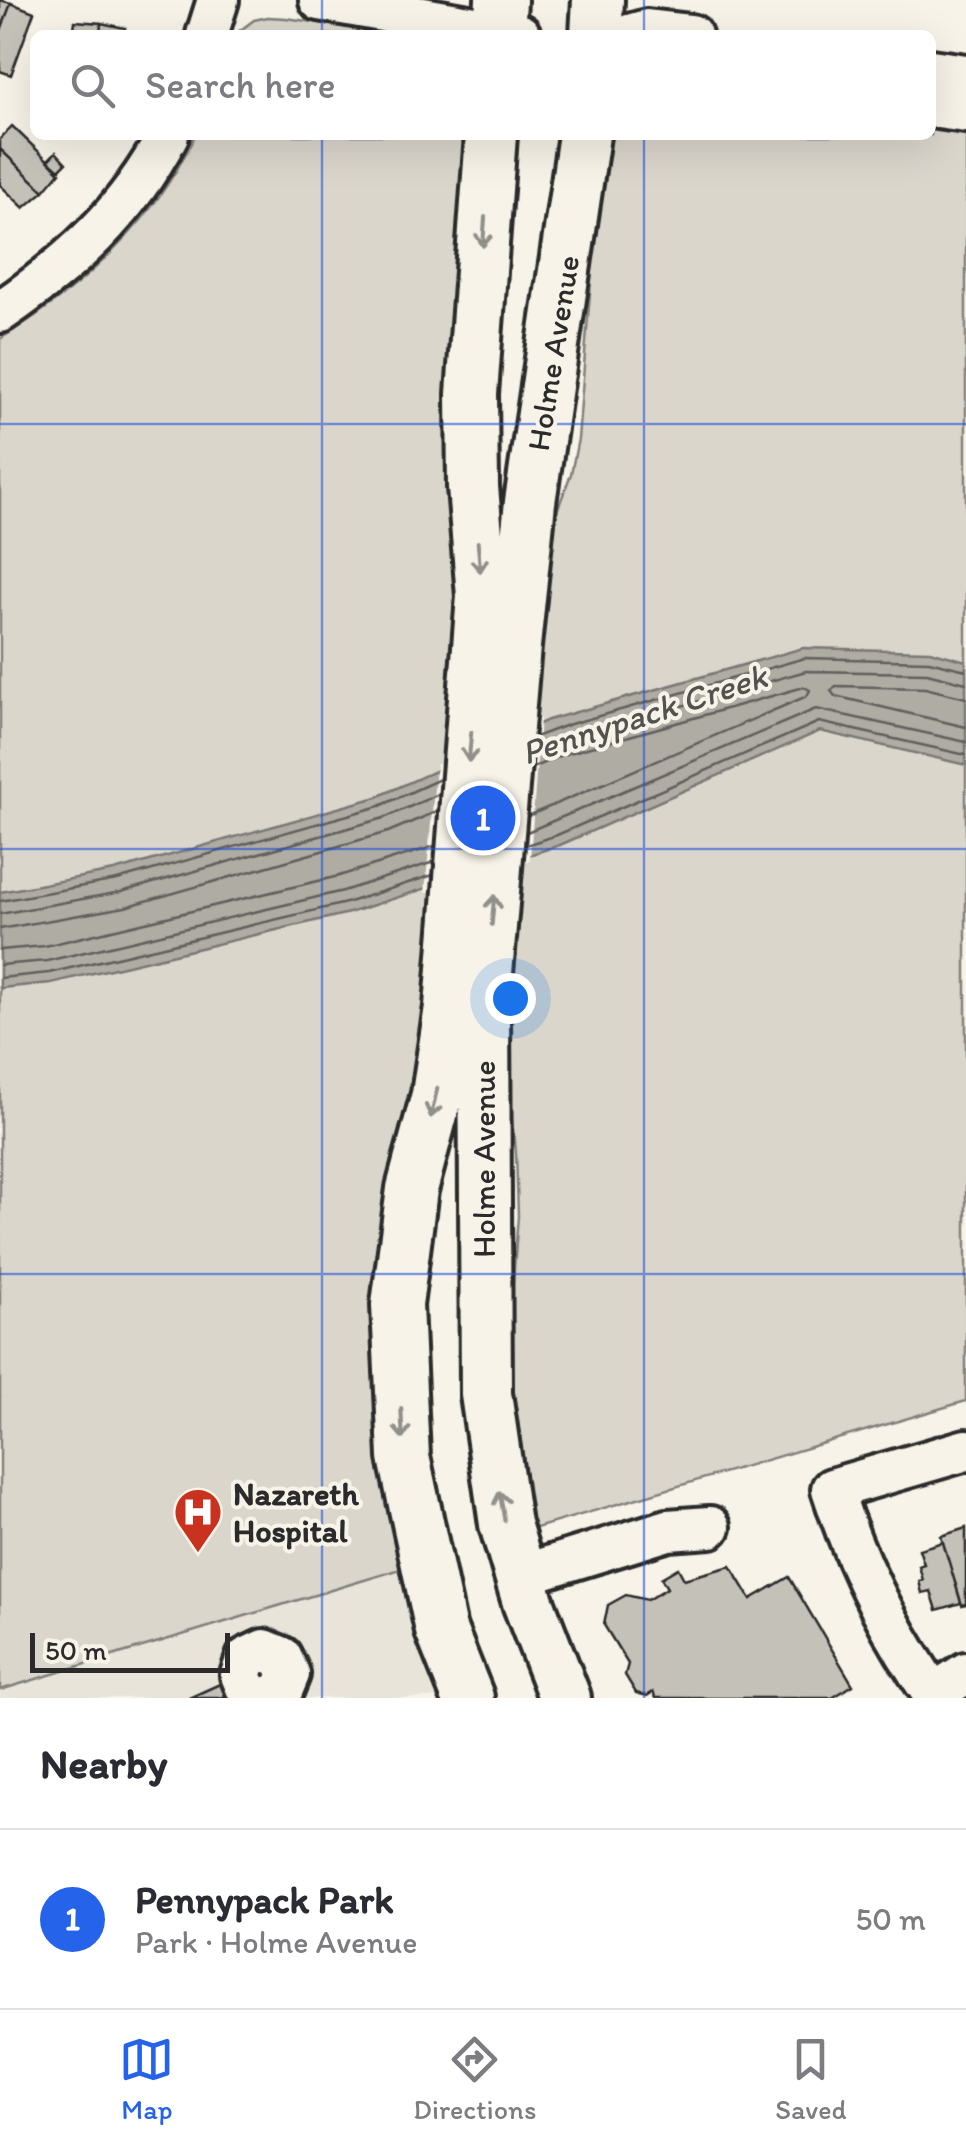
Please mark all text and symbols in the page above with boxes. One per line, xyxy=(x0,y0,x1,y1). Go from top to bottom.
search box xyxy=(30,30,936,140)
icon: search xyxy=(65,58,120,113)
text: Search here xyxy=(145,62,336,108)
one-way arrow xyxy=(474,216,493,248)
street label: Holme Avenue xyxy=(519,253,587,453)
one-way arrow xyxy=(469,540,488,572)
water label: Pennypack Creek xyxy=(516,654,774,773)
one-way arrow xyxy=(461,731,480,763)
pin: 1 xyxy=(450,780,516,856)
one-way arrow xyxy=(483,895,502,927)
your location xyxy=(485,973,536,1024)
street label: Holme Avenue xyxy=(465,1060,503,1258)
one-way arrow xyxy=(424,1086,442,1118)
one-way arrow xyxy=(393,1407,412,1439)
place label: Nazareth Hospital xyxy=(233,1475,359,1550)
hospital icon: Nazareth Hospital xyxy=(172,1486,224,1554)
one-way arrow xyxy=(492,1490,511,1523)
scale bar xyxy=(30,1628,230,1672)
text: 50 m xyxy=(45,1633,107,1667)
text: Nearby xyxy=(40,1738,167,1789)
text: Pennypack Park xyxy=(135,1877,394,1923)
text: 1 xyxy=(65,1900,80,1938)
text: 50 m xyxy=(855,1900,926,1938)
text: Park · Holme Avenue xyxy=(135,1923,417,1961)
tab: Map xyxy=(119,2032,174,2126)
tab: Directions xyxy=(413,2032,536,2126)
tab: Saved xyxy=(775,2032,847,2126)

